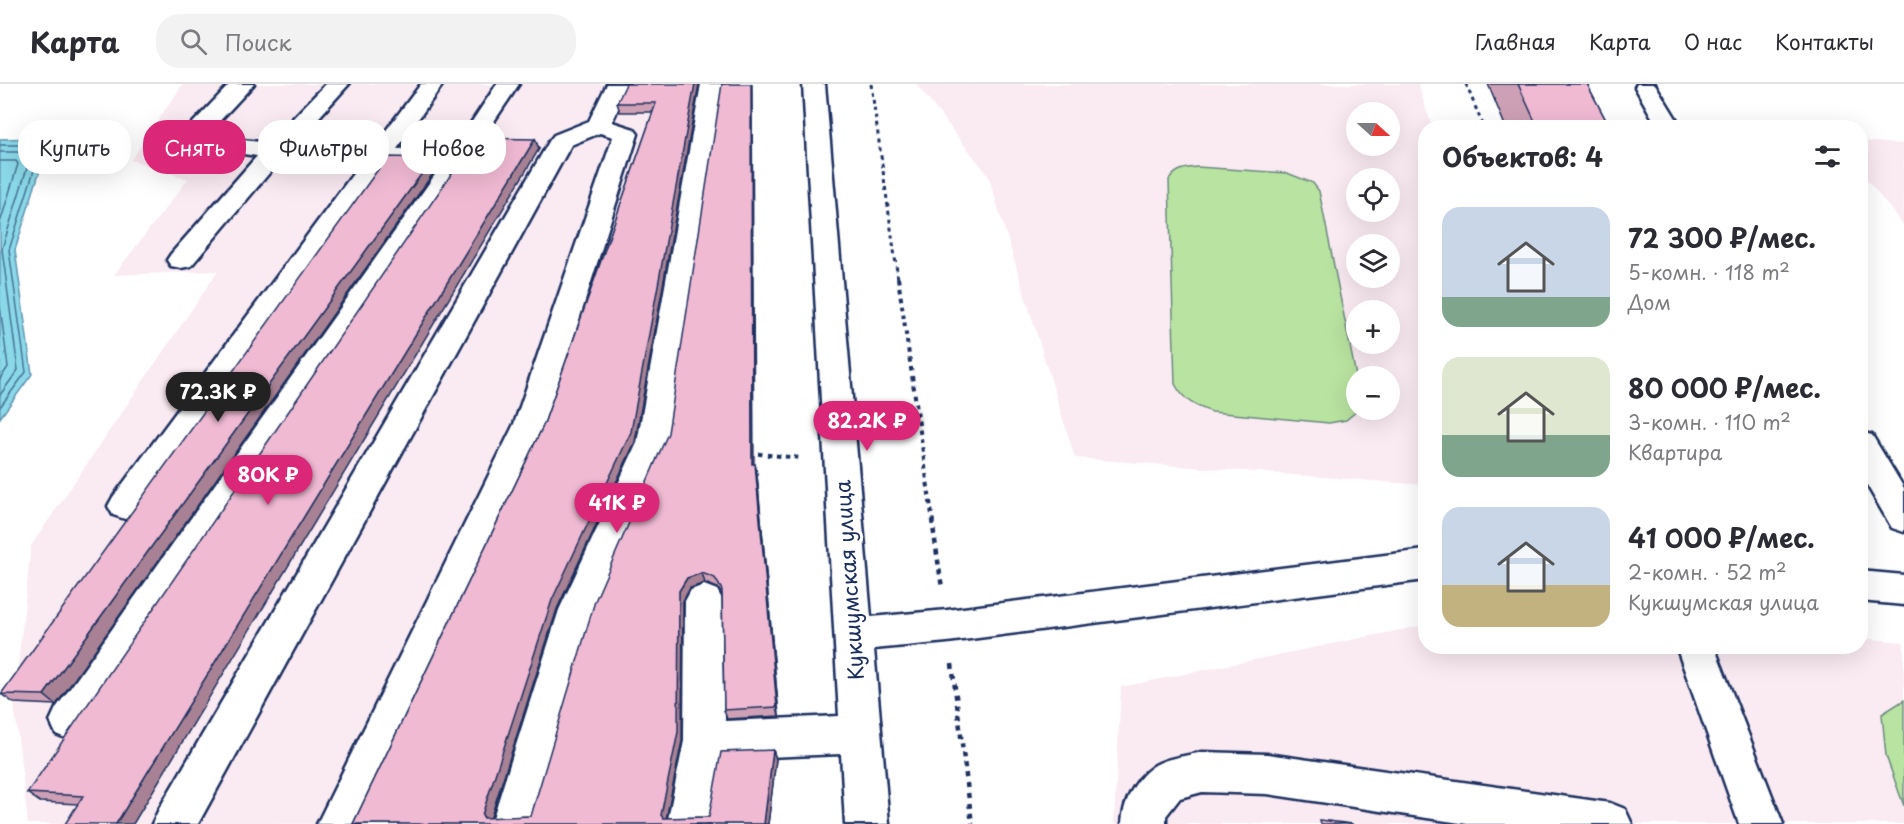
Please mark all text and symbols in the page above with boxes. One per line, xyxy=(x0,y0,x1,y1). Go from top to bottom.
search box xyxy=(156,14,576,68)
text: Карта xyxy=(30,20,120,63)
icon: search xyxy=(177,25,210,58)
text: Поиск xyxy=(225,25,292,58)
text: Главная xyxy=(1475,25,1556,57)
text: Карта xyxy=(1589,25,1651,57)
text: О нас xyxy=(1684,25,1742,57)
text: Контакты xyxy=(1775,25,1874,57)
north arrow xyxy=(1346,102,1400,156)
map controls xyxy=(1346,102,1400,420)
chip: Купить xyxy=(18,120,131,174)
chip: Снять xyxy=(143,120,246,174)
chip: Фильтры xyxy=(258,120,389,174)
chip: Новое xyxy=(401,120,506,174)
text: Объектов: 4 xyxy=(1442,137,1603,176)
icon: filters xyxy=(1811,140,1844,173)
button: locate xyxy=(1346,168,1400,222)
text: 72 300 ₽/мес. xyxy=(1628,218,1816,257)
icon: home xyxy=(1490,231,1562,303)
button: layers xyxy=(1346,234,1400,288)
text: 5-комн. · 118 m² xyxy=(1628,257,1790,287)
text: Дом xyxy=(1628,287,1671,317)
button: + xyxy=(1346,300,1400,354)
button: − xyxy=(1346,366,1400,420)
text: 80 000 ₽/мес. xyxy=(1628,368,1821,407)
pin: 72.3K ₽ xyxy=(163,372,273,423)
text: 72.3K ₽ xyxy=(180,376,256,406)
icon: home xyxy=(1490,381,1562,453)
pin: 82.2K ₽ xyxy=(812,401,922,452)
text: 82.2K ₽ xyxy=(827,405,907,435)
text: 3-комн. · 110 m² xyxy=(1628,407,1791,437)
text: Квартира xyxy=(1628,437,1722,467)
pin: 80K ₽ xyxy=(226,455,310,506)
text: 80K ₽ xyxy=(238,459,298,489)
street label: Кукшумская улица xyxy=(825,478,871,681)
pin: 41K ₽ xyxy=(575,483,659,534)
text: 41K ₽ xyxy=(588,487,646,517)
text: 41 000 ₽/мес. xyxy=(1628,518,1815,557)
icon: home xyxy=(1490,531,1562,603)
text: 2-комн. · 52 m² xyxy=(1628,557,1787,587)
text: Кукшумская улица xyxy=(1628,587,1819,617)

